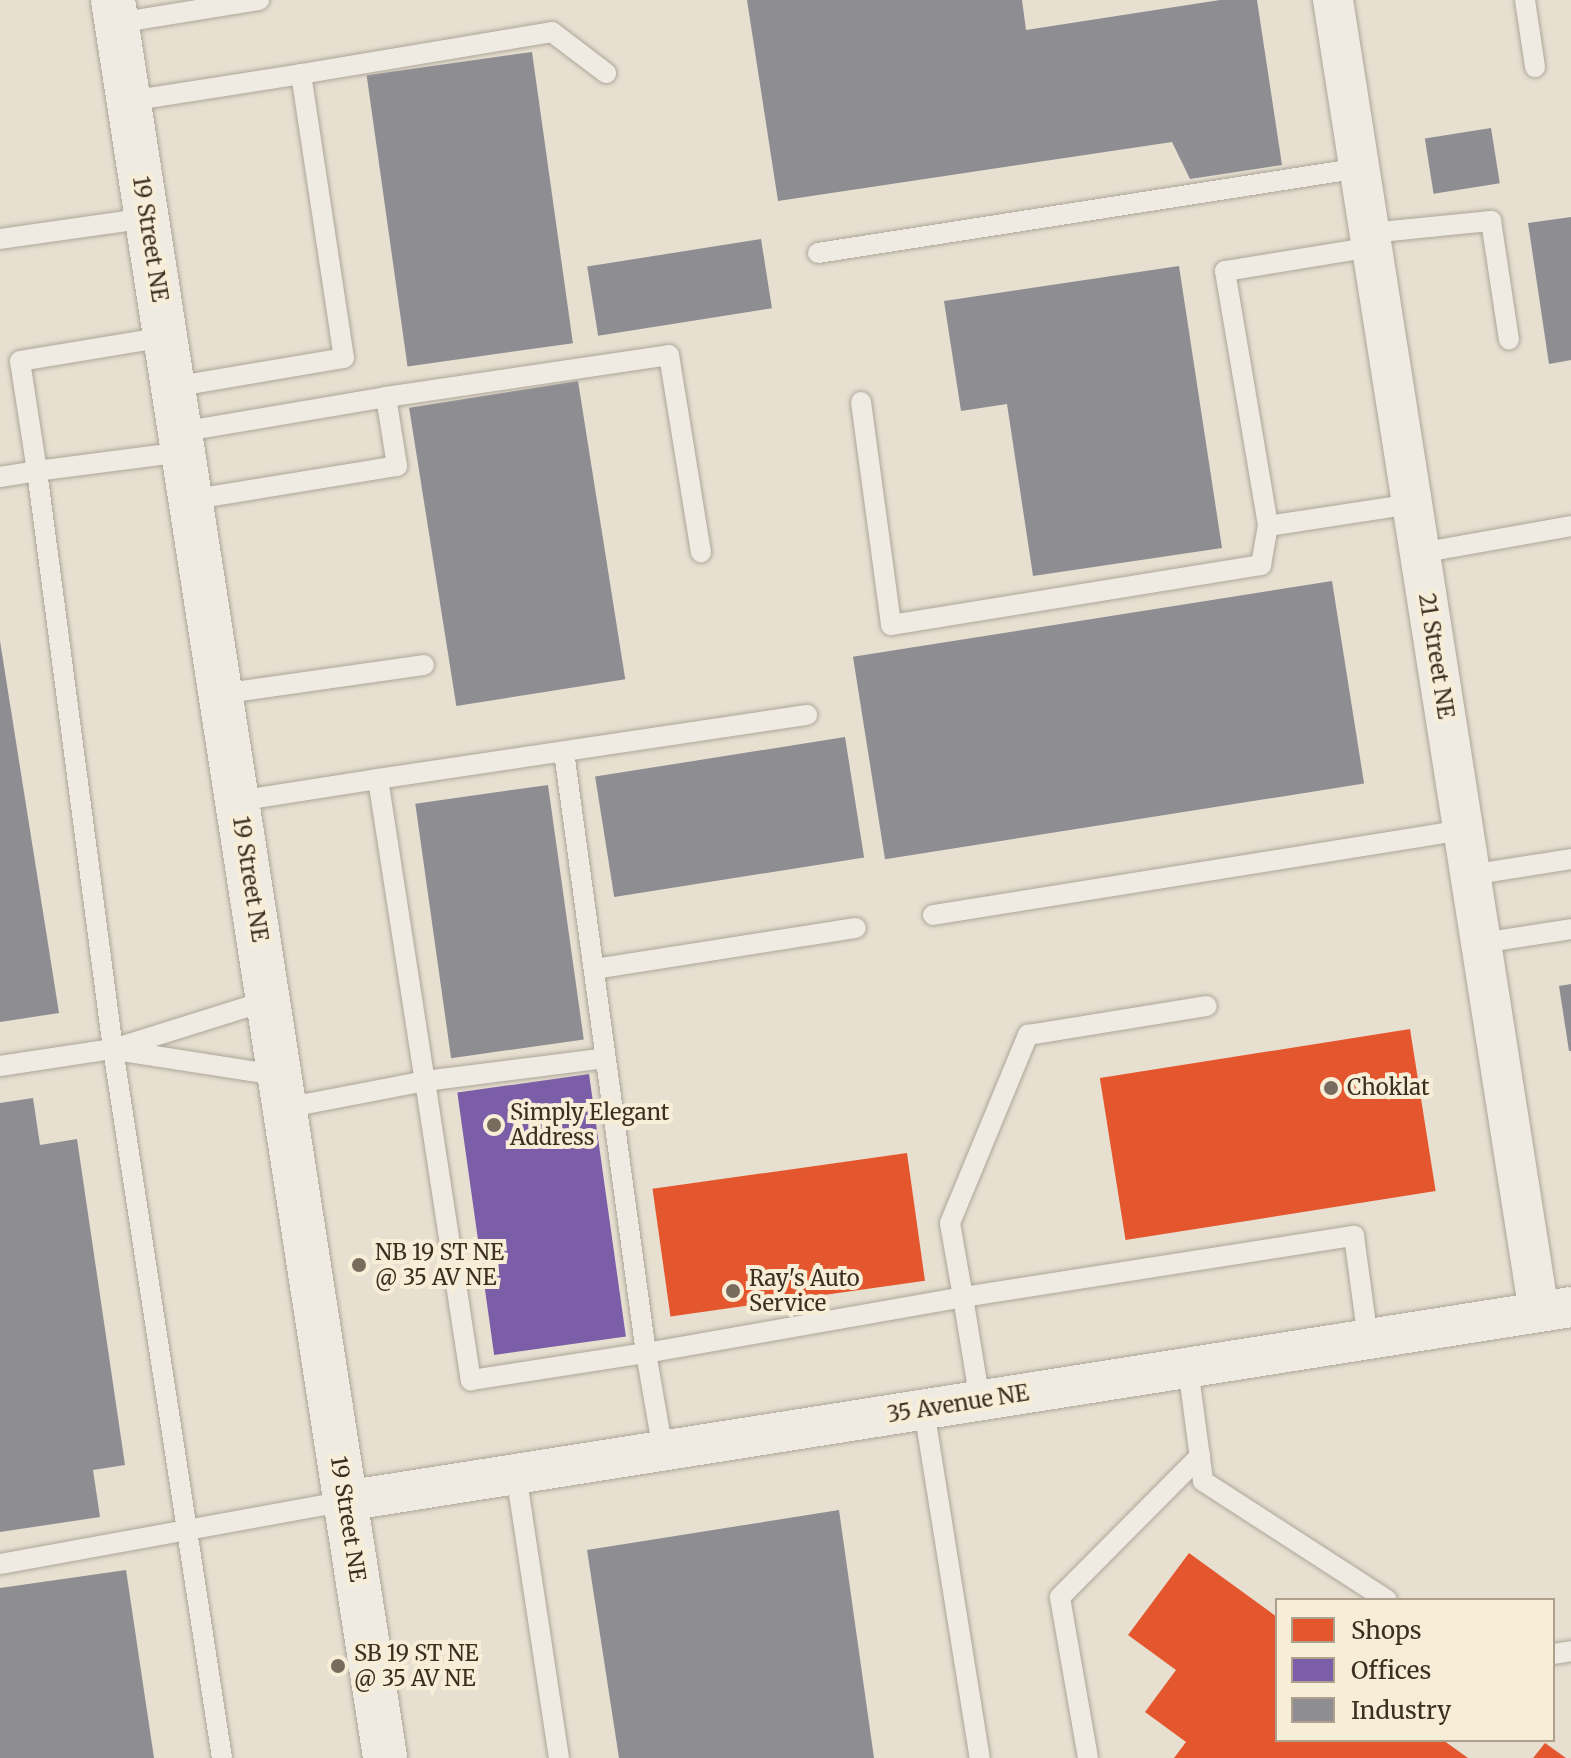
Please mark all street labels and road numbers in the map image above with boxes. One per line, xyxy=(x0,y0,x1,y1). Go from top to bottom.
street label: 19 Street NE xyxy=(127,174,173,304)
street label: 21 Street NE xyxy=(1413,591,1459,721)
street label: 19 Street NE xyxy=(227,814,273,944)
street label: 35 Avenue NE xyxy=(885,1380,1031,1428)
street label: 19 Street NE xyxy=(325,1454,371,1584)

